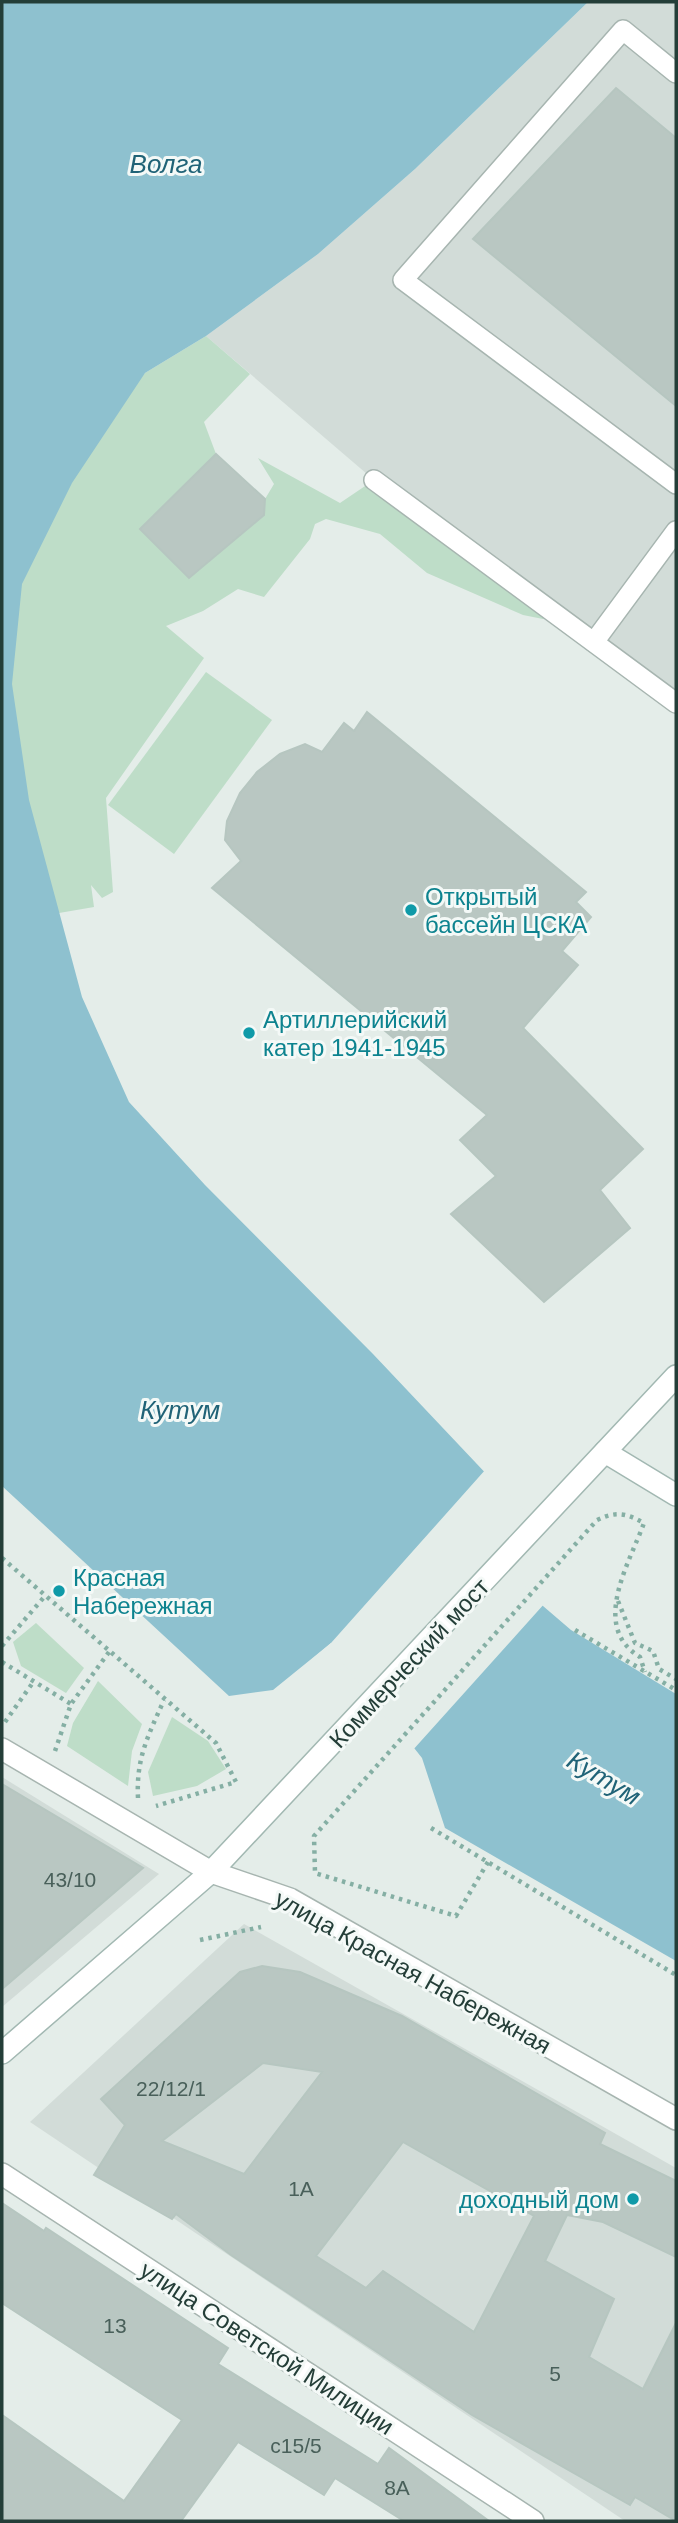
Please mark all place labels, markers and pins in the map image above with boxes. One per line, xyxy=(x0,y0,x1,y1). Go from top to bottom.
place label: Открытый бассейн ЦСКА xyxy=(425,883,587,938)
marker: Открытый бассейн ЦСКА xyxy=(403,902,419,918)
place label: Артиллерийский катер 1941-1945 xyxy=(263,1006,447,1061)
marker: Артиллерийский катер 1941-1945 xyxy=(241,1025,257,1041)
place label: Красная Набережная xyxy=(73,1564,213,1619)
marker: Красная Набережная xyxy=(51,1583,67,1599)
place label: доходный дом xyxy=(459,2186,619,2213)
marker: доходный дом xyxy=(625,2191,641,2207)

